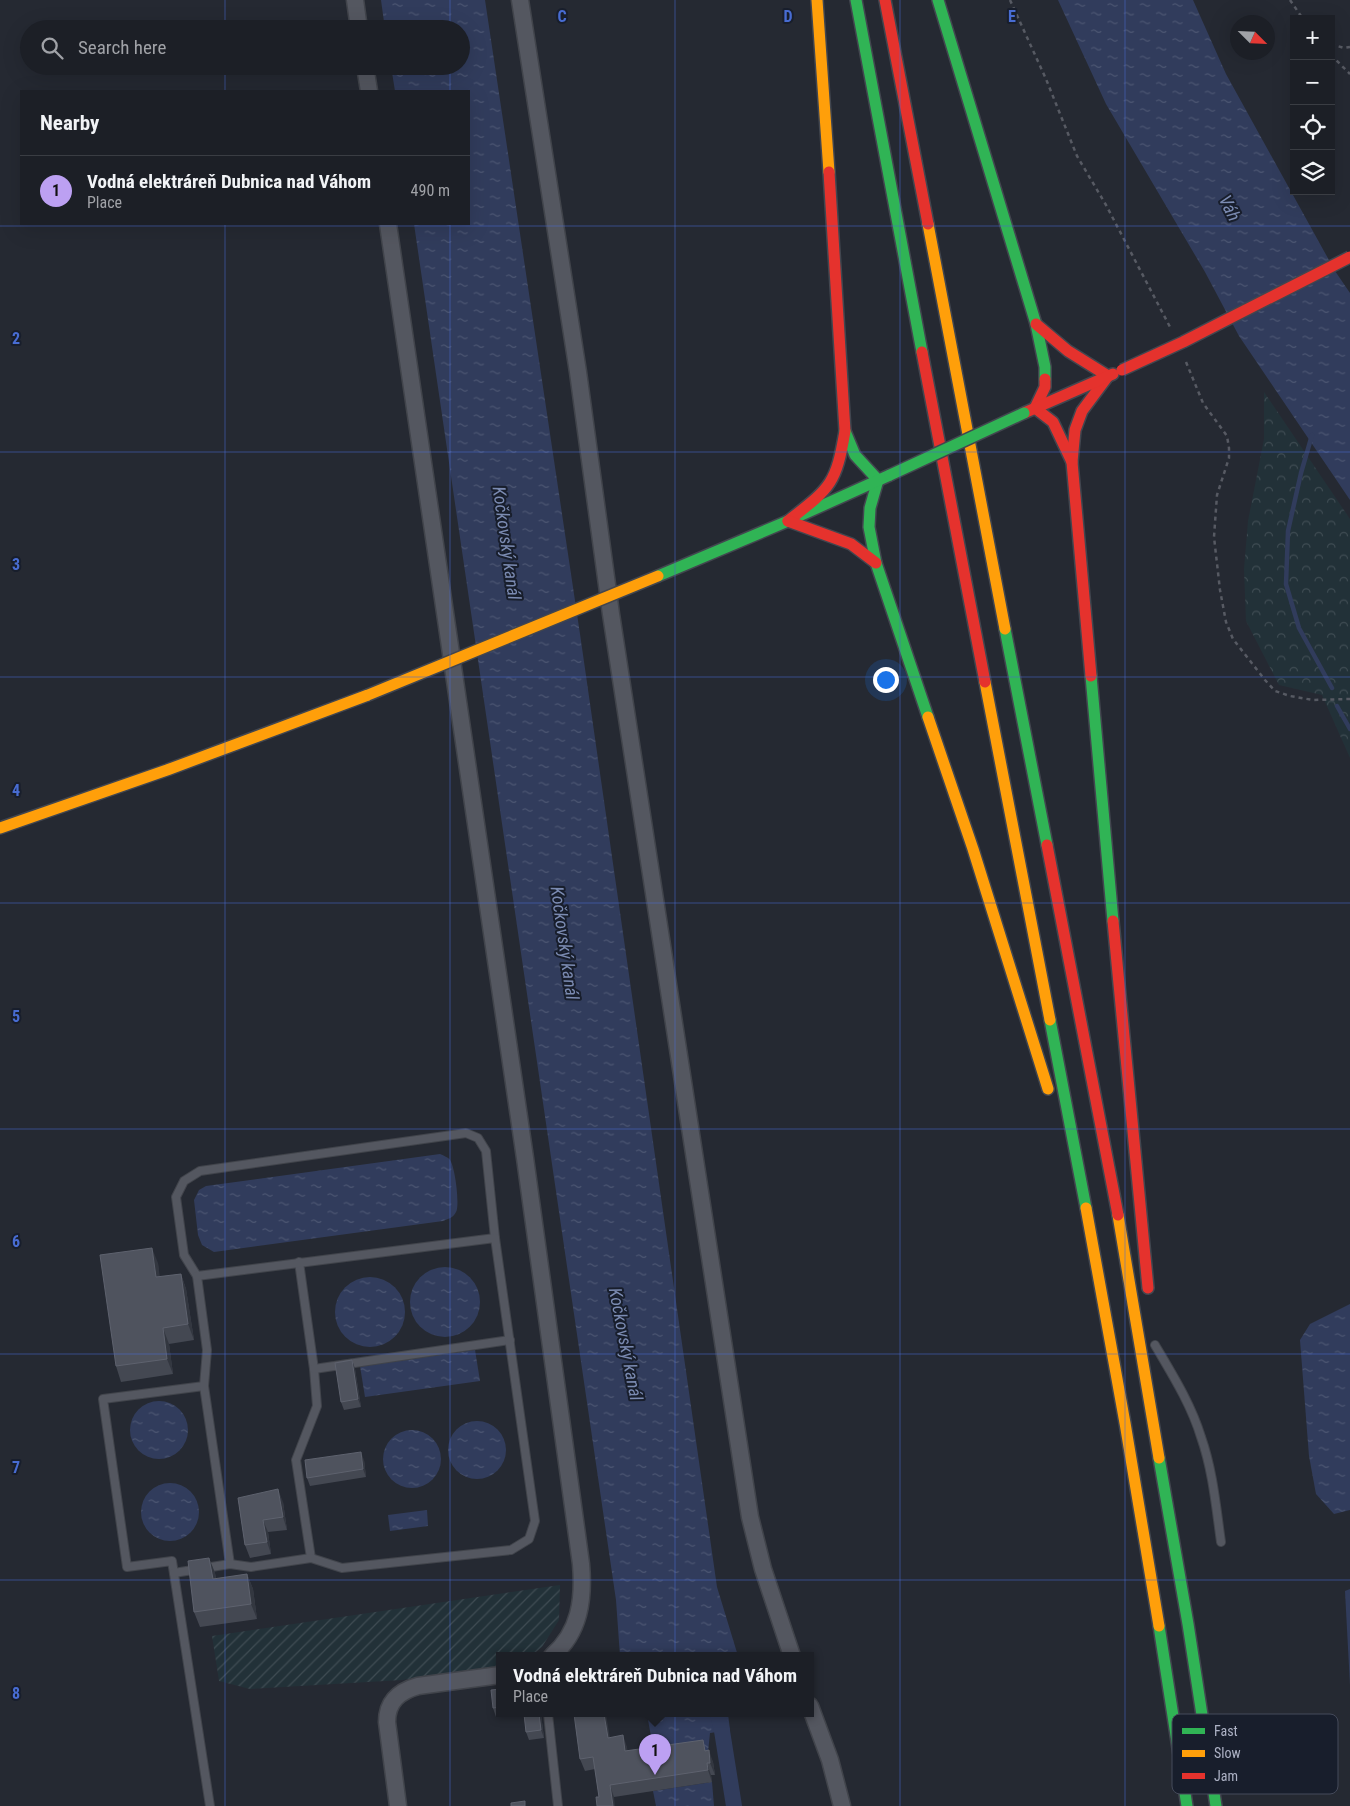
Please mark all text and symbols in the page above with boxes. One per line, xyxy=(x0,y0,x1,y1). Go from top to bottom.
text: C xyxy=(557,7,567,26)
text: D xyxy=(783,7,793,26)
text: E xyxy=(1008,7,1016,26)
north arrow xyxy=(1230,15,1275,60)
map controls xyxy=(1290,15,1335,195)
button: + xyxy=(1290,15,1335,60)
search box xyxy=(20,20,470,75)
icon: search xyxy=(38,34,66,62)
text: Search here xyxy=(78,36,166,59)
button: − xyxy=(1290,60,1335,105)
button: locate xyxy=(1290,105,1335,150)
text: Nearby xyxy=(40,111,99,135)
button: layers xyxy=(1290,150,1335,195)
text: Vodná elektráreň Dubnica nad Váhom xyxy=(87,170,371,193)
text: 1 xyxy=(52,181,60,200)
text: 490 m xyxy=(411,181,450,200)
water label: Váh xyxy=(1215,192,1245,224)
text: Place xyxy=(87,193,122,212)
text: 2 xyxy=(12,329,20,348)
water label: Kočkovský kanál xyxy=(489,485,525,602)
text: 3 xyxy=(12,555,20,574)
your location xyxy=(873,667,899,693)
text: 4 xyxy=(12,781,20,800)
water label: Kočkovský kanál xyxy=(547,885,583,1002)
text: 5 xyxy=(12,1007,20,1026)
text: 6 xyxy=(12,1232,20,1251)
water label: Kočkovský kanál xyxy=(605,1286,647,1403)
text: 7 xyxy=(12,1458,20,1477)
popup xyxy=(496,1652,814,1717)
text: Vodná elektráreň Dubnica nad Váhom xyxy=(513,1664,797,1687)
text: 8 xyxy=(12,1684,20,1703)
text: Place xyxy=(513,1687,548,1706)
legend xyxy=(1172,1714,1338,1794)
text: Fast xyxy=(1214,1723,1238,1739)
pin: 1 xyxy=(639,1734,671,1775)
text: Slow xyxy=(1214,1745,1241,1761)
text: Jam xyxy=(1214,1768,1238,1784)

